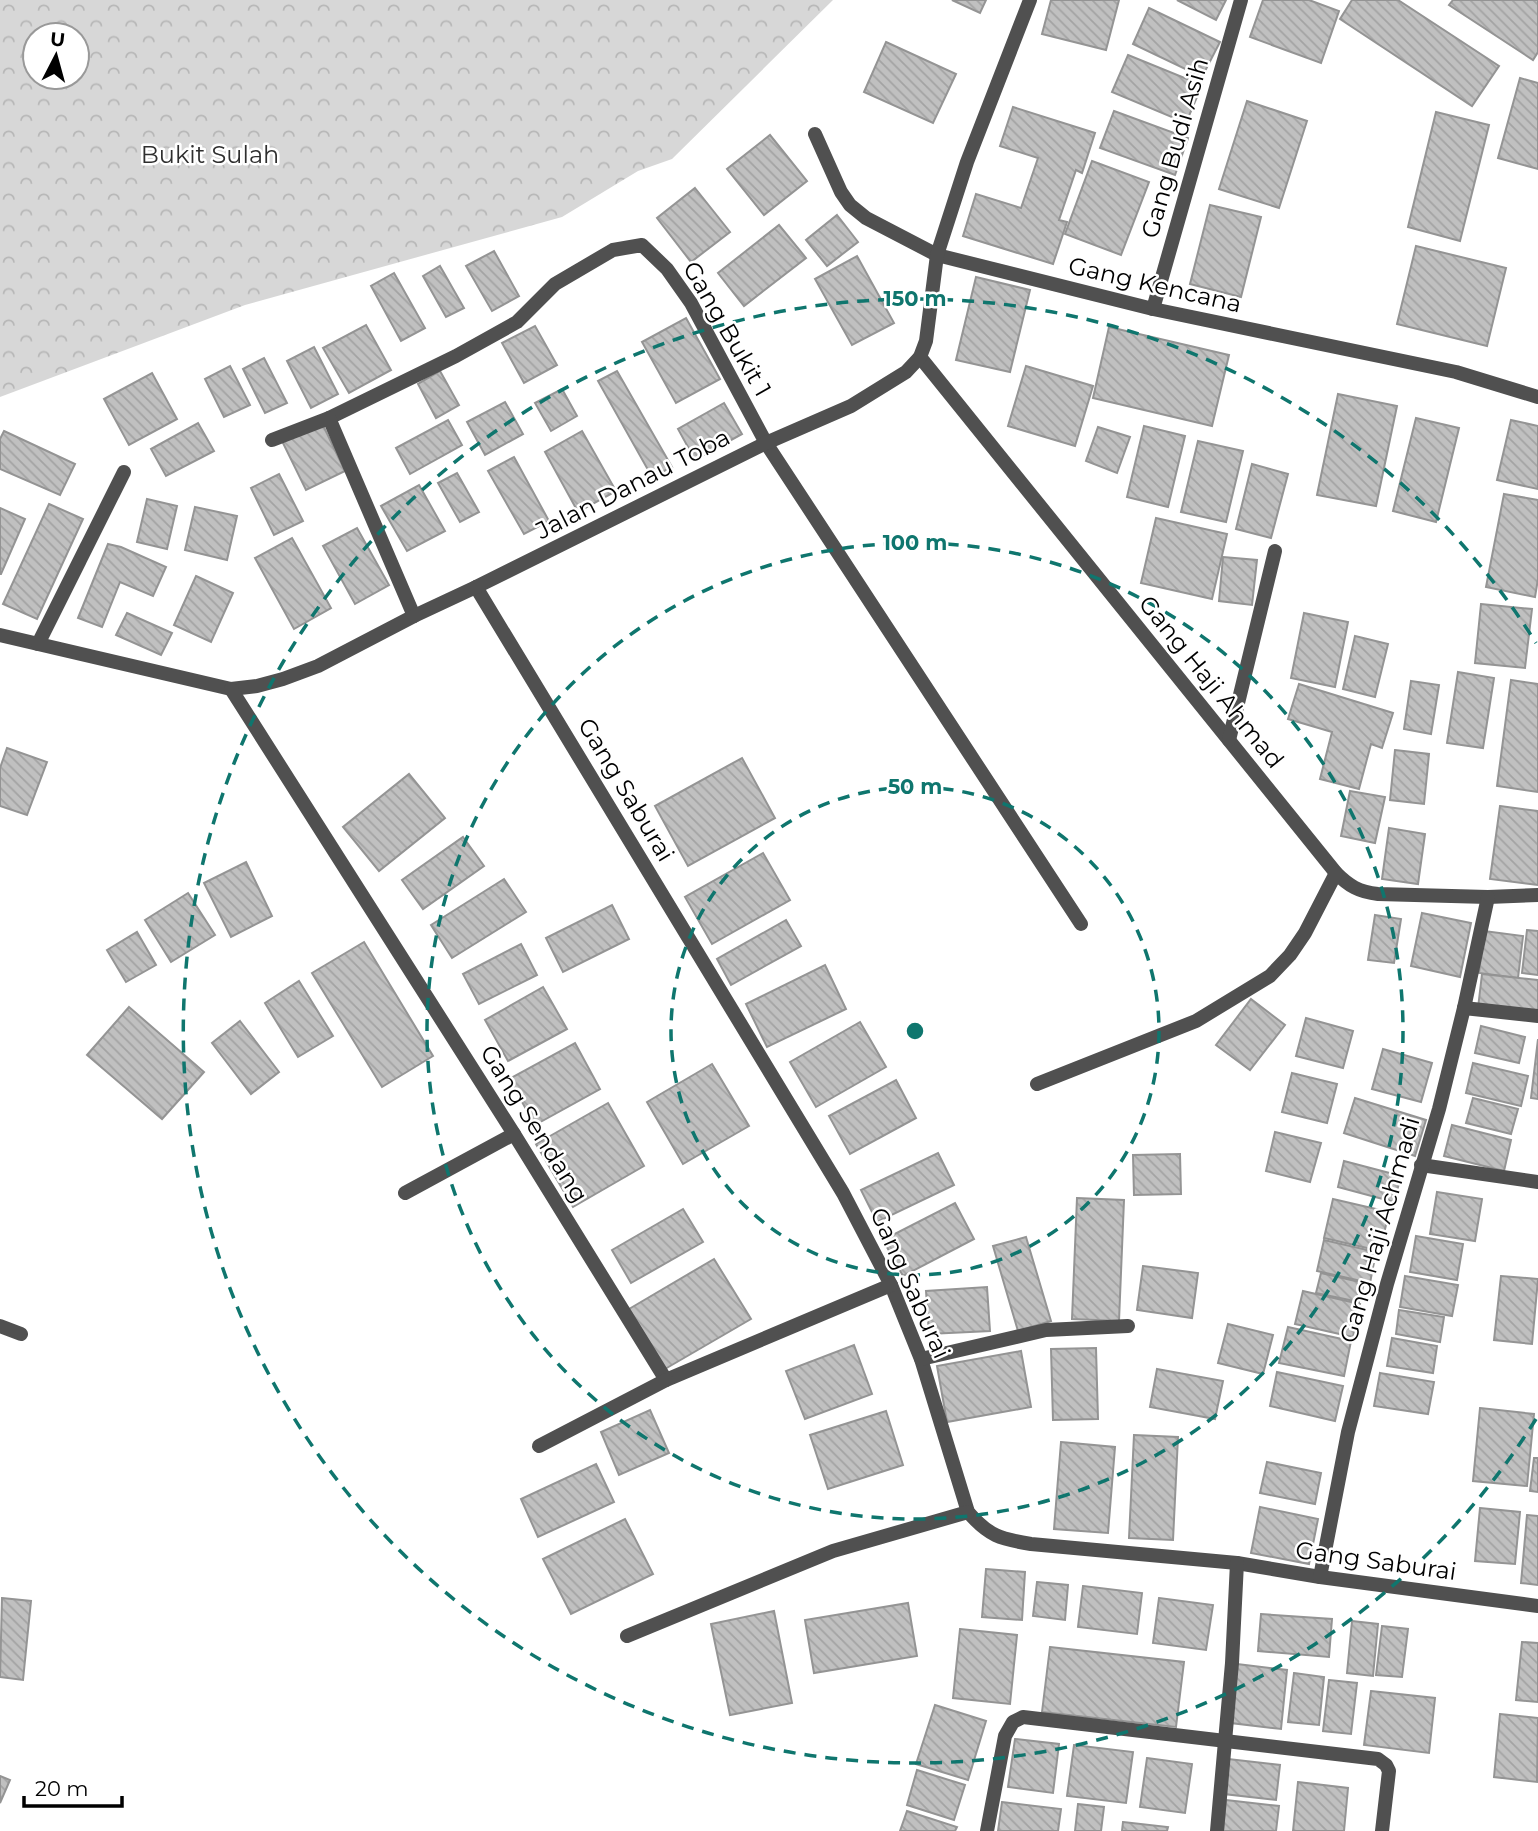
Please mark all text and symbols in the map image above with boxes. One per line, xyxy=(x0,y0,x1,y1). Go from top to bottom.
north arrow xyxy=(21,21,91,91)
text: U xyxy=(49,27,66,52)
street label: Gang Budi Asih xyxy=(1135,54,1214,241)
park label: Bukit Sulah xyxy=(141,140,279,169)
street label: Gang Kencana xyxy=(1066,250,1245,319)
street label: Gang Bukit 1 xyxy=(677,256,778,401)
text: 150 m xyxy=(884,286,946,311)
street label: Jalan Danau Toba xyxy=(530,422,735,545)
text: 100 m xyxy=(883,530,947,555)
street label: Gang Haji Ahmad xyxy=(1133,589,1290,774)
street label: Gang Saburai xyxy=(572,713,681,867)
text: 50 m xyxy=(888,774,942,799)
centre of rings xyxy=(903,1019,927,1043)
street label: Gang Sendang xyxy=(474,1040,594,1208)
street label: Gang Haji Achmadi xyxy=(1333,1114,1426,1346)
street label: Gang Saburai xyxy=(864,1203,957,1363)
street label: Gang Saburai xyxy=(1294,1535,1458,1586)
scale bar xyxy=(24,1764,122,1808)
text: 20 m xyxy=(35,1776,89,1801)

